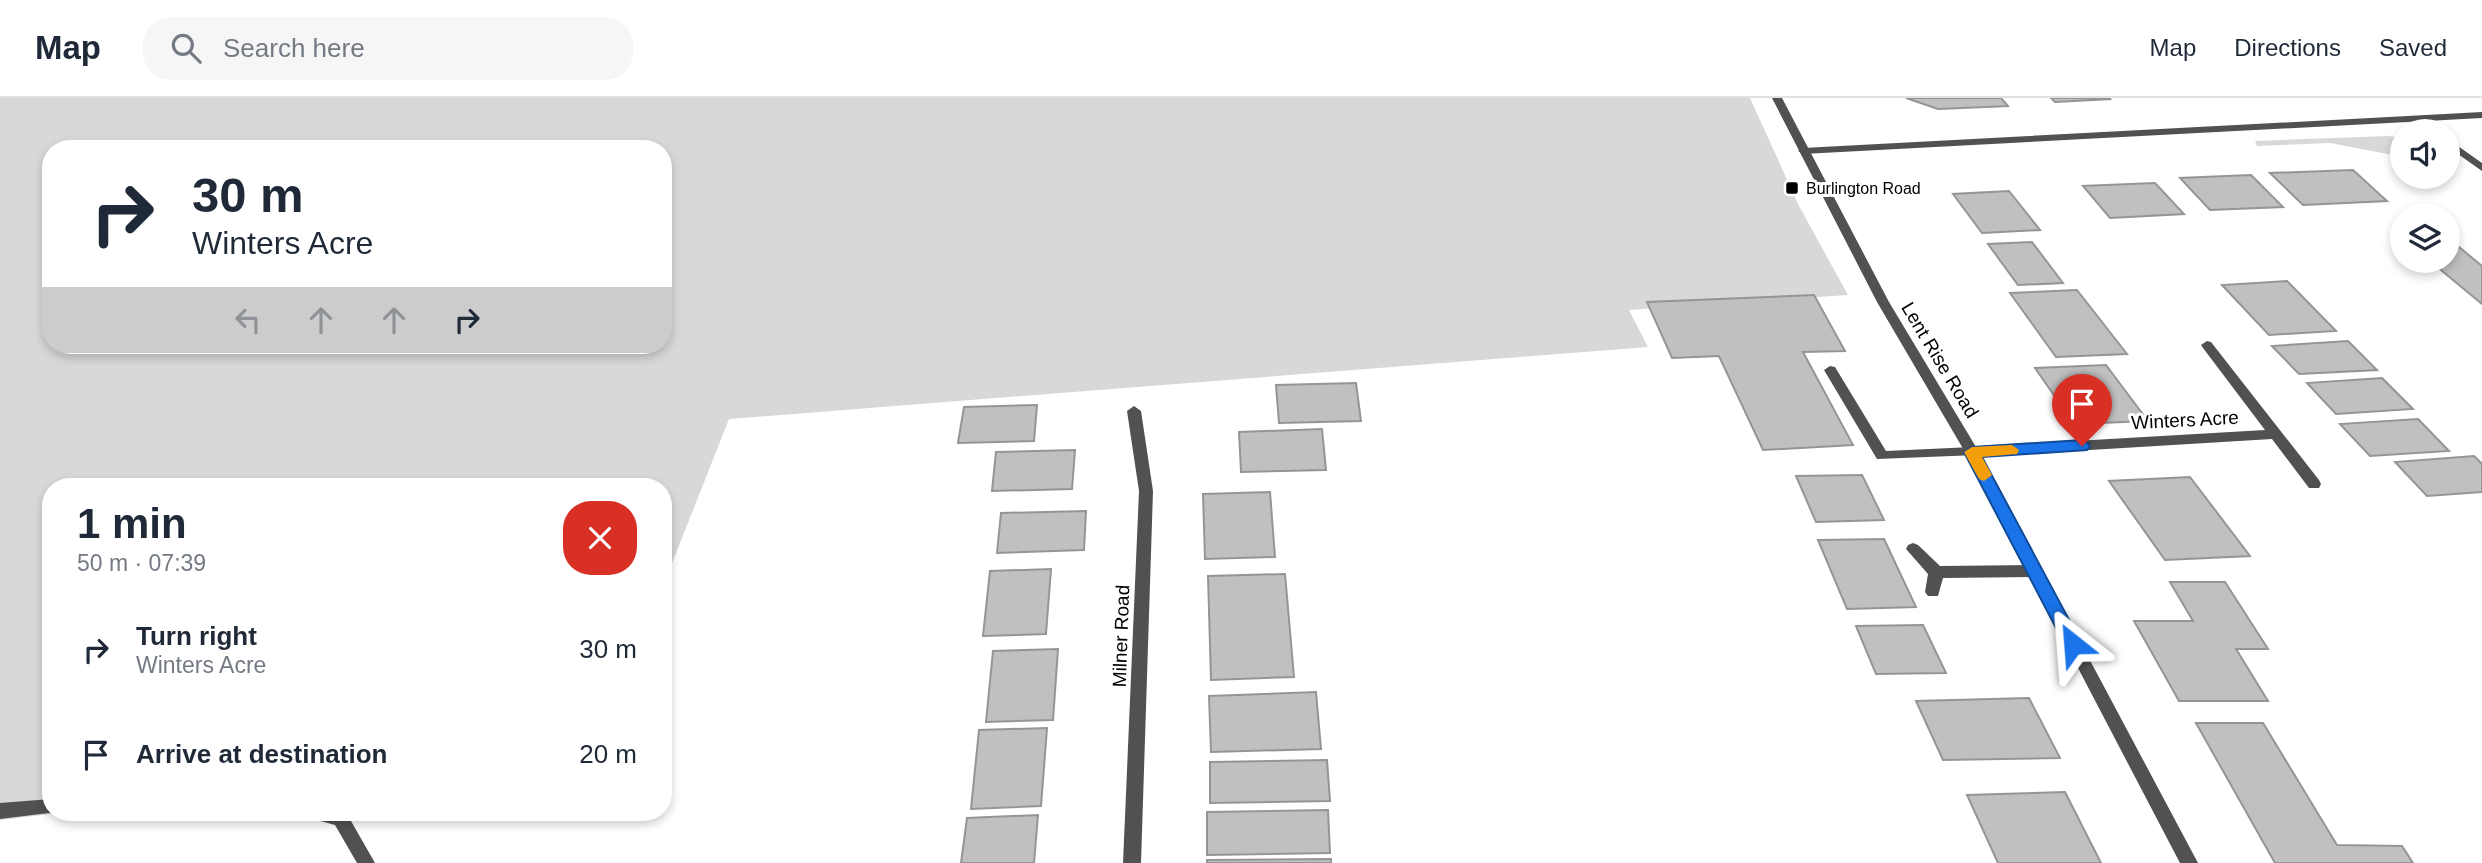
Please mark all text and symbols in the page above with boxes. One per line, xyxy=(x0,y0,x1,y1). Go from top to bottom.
search box xyxy=(143,17,633,80)
text: Map xyxy=(35,29,101,66)
icon: search xyxy=(167,29,205,67)
text: Search here xyxy=(223,33,365,63)
text: Map xyxy=(2150,34,2196,61)
text: Directions xyxy=(2234,34,2341,61)
text: Saved xyxy=(2379,34,2447,61)
map controls xyxy=(2390,119,2460,273)
button: sound xyxy=(2390,119,2460,189)
icon: right xyxy=(77,168,168,259)
text: 30 m xyxy=(192,168,304,222)
marker: Burlington Road xyxy=(1784,180,1800,196)
place label: Burlington Road xyxy=(1806,180,1921,197)
button: layers xyxy=(2390,203,2460,273)
text: Winters Acre xyxy=(192,225,373,261)
street label: Lent Rise Road xyxy=(1897,298,1983,422)
icon: left xyxy=(229,301,267,339)
icon: ahead xyxy=(302,301,340,339)
icon: ahead xyxy=(375,301,413,339)
icon: right xyxy=(448,301,486,339)
pin xyxy=(2052,374,2112,446)
icon: arrive xyxy=(2063,385,2101,423)
street label: Winters Acre xyxy=(2131,407,2239,433)
text: 1 min xyxy=(77,500,187,547)
button: close xyxy=(563,501,637,575)
text: 50 m · 07:39 xyxy=(77,550,206,576)
street label: Milner Road xyxy=(1109,584,1133,688)
position arrow xyxy=(2036,607,2110,681)
text: Turn right xyxy=(136,621,257,651)
icon: right xyxy=(77,631,115,669)
text: 30 m xyxy=(579,634,637,664)
text: Winters Acre xyxy=(136,652,266,678)
icon: arrive xyxy=(77,736,115,774)
text: Arrive at destination xyxy=(136,739,387,769)
text: 20 m xyxy=(579,739,637,769)

